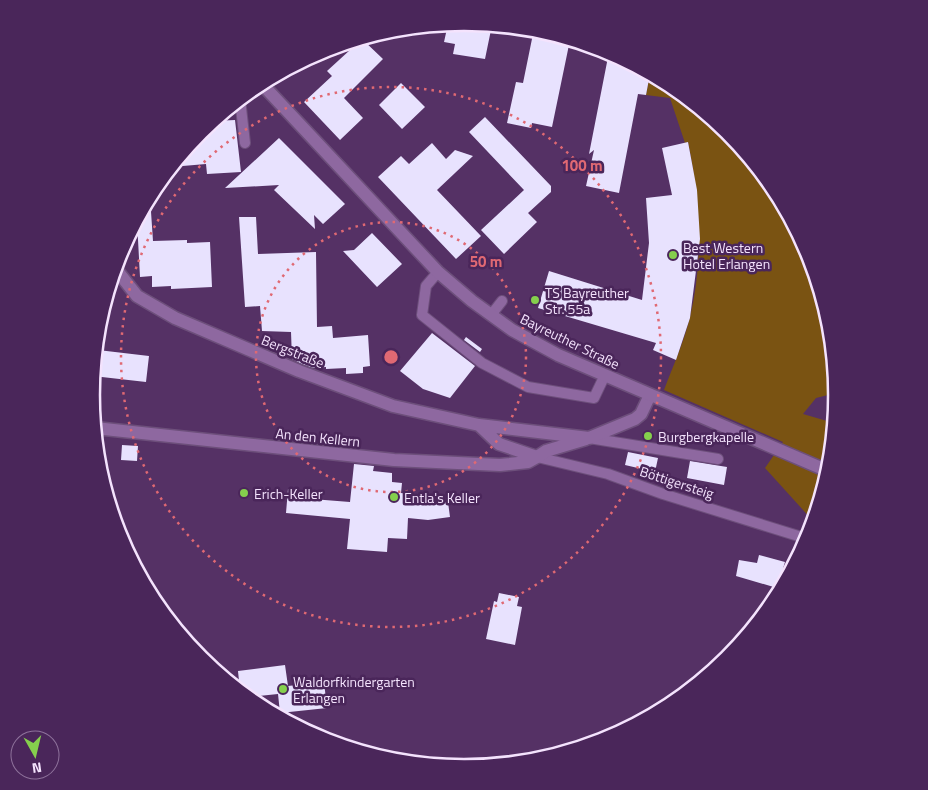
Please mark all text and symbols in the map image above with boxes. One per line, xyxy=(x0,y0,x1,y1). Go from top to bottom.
text: 100 m xyxy=(561,154,603,177)
place label: Best Western Hotel Erlangen xyxy=(683,237,770,274)
marker: Best Western Hotel Erlangen xyxy=(667,249,679,261)
text: 50 m xyxy=(470,250,502,273)
place label: TS Bayreuther Str. 55a xyxy=(545,282,629,319)
marker: TS Bayreuther Str. 55a xyxy=(529,294,541,306)
street label: Bayreuther Straße xyxy=(517,308,623,374)
street label: Bergstraße xyxy=(258,329,328,373)
centre of rings xyxy=(382,348,400,366)
street label: An den Kellern xyxy=(275,422,361,452)
place label: Burgbergkapelle xyxy=(658,426,754,447)
marker: Burgbergkapelle xyxy=(642,430,654,442)
street label: Böttigersteig xyxy=(637,460,717,504)
place label: Erich-Keller xyxy=(254,483,323,504)
marker: Erich-Keller xyxy=(238,487,250,499)
place label: Entla's Keller xyxy=(404,487,480,508)
marker: Entla's Keller xyxy=(388,491,400,503)
place label: Waldorfkindergarten Erlangen xyxy=(293,671,415,708)
marker: Waldorfkindergarten Erlangen xyxy=(277,683,289,695)
north arrow xyxy=(10,730,60,780)
text: N xyxy=(31,757,43,779)

